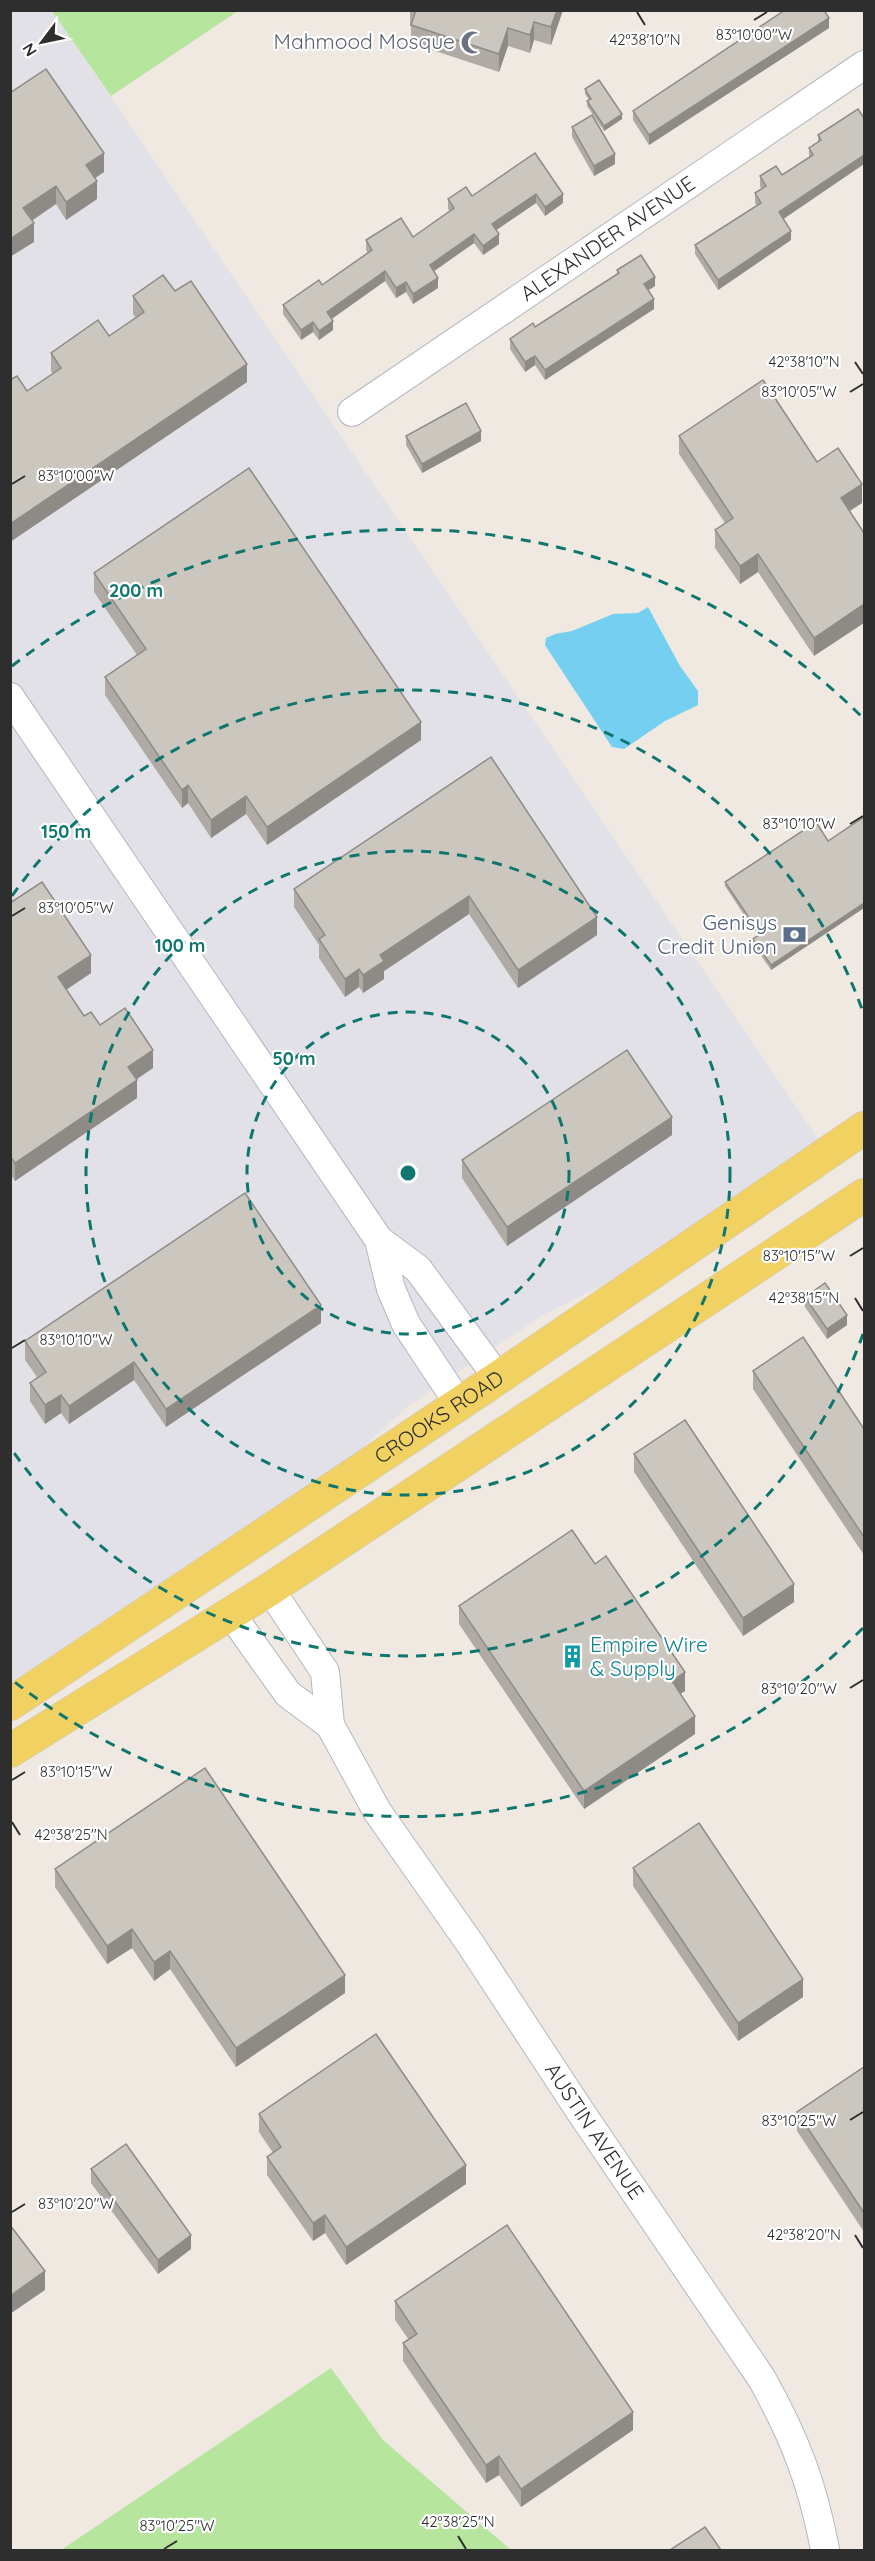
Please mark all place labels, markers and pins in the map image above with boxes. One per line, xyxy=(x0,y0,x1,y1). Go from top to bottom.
place label: Mahmood Mosque xyxy=(274,28,455,54)
mosque icon: Mahmood Mosque xyxy=(460,29,486,55)
place label: Genisys Credit Union xyxy=(657,909,777,959)
bank icon: Genisys Credit Union xyxy=(782,922,808,948)
centre of rings xyxy=(398,1163,418,1183)
place label: Empire Wire & Supply xyxy=(590,1631,708,1681)
building icon: Empire Wire & Supply xyxy=(559,1644,585,1670)

